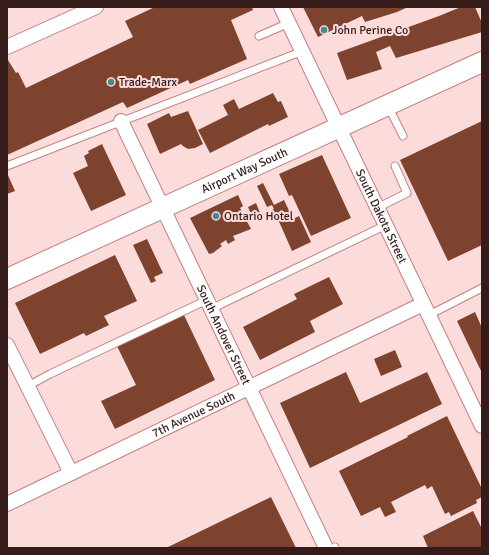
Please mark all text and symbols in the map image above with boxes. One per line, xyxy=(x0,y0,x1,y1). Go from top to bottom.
place label: John Perine Co xyxy=(332,23,408,38)
marker: John Perine Co xyxy=(319,25,329,35)
place label: Trade-Marx xyxy=(119,75,178,90)
marker: Trade-Marx xyxy=(106,77,116,87)
street label: Airport Way South xyxy=(199,144,290,197)
street label: South Dakota Street xyxy=(352,167,410,266)
place label: Ontario Hotel xyxy=(224,209,294,224)
marker: Ontario Hotel xyxy=(211,211,221,221)
street label: South Andover Street xyxy=(193,282,254,387)
street label: 7th Avenue South xyxy=(150,388,238,441)

